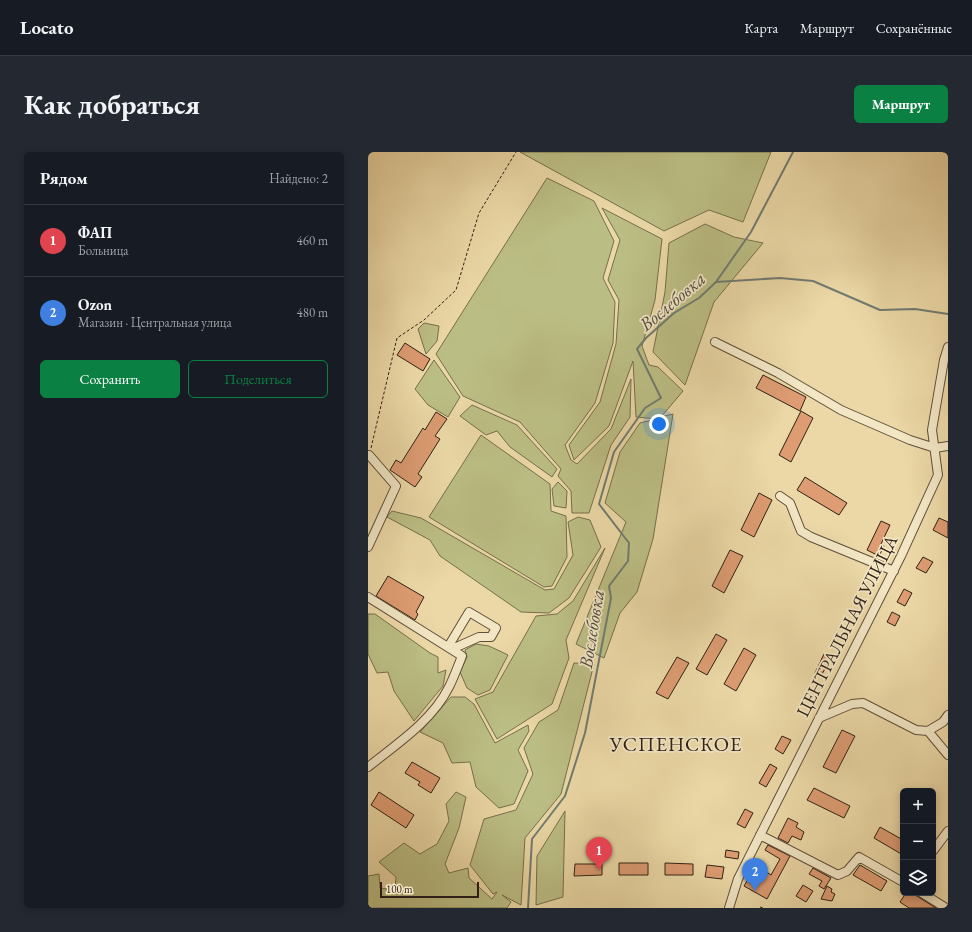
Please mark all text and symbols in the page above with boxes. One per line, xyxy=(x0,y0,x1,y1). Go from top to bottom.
text: Locato xyxy=(20,15,74,40)
text: Карта xyxy=(745,19,778,37)
text: Маршрут xyxy=(800,19,854,37)
text: Сохранённые xyxy=(876,19,952,37)
button: Маршрут xyxy=(854,85,948,123)
text: Как добраться xyxy=(24,86,200,122)
text: Рядом xyxy=(40,167,88,189)
text: Найдено: 2 xyxy=(269,170,328,187)
text: ФАП xyxy=(78,223,112,242)
text: 1 xyxy=(50,232,56,249)
text: 460 m xyxy=(297,232,328,249)
text: Больница xyxy=(78,242,129,259)
water label: Вослебовка xyxy=(633,266,711,337)
text: Ozon xyxy=(78,295,112,314)
text: 2 xyxy=(50,304,56,321)
text: 480 m xyxy=(297,304,328,321)
text: Магазин · Центральная улица xyxy=(78,314,232,331)
button: Сохранить xyxy=(40,360,180,398)
button: Поделиться xyxy=(188,360,328,398)
your location xyxy=(649,414,669,434)
street label: ЦЕНТРАЛЬНАЯ УЛИЦА xyxy=(791,531,903,720)
water label: Вослебовка xyxy=(573,588,610,671)
district label: УСПЕНСКОЕ xyxy=(609,731,742,757)
map controls xyxy=(900,788,936,896)
button: + xyxy=(900,788,936,824)
button: − xyxy=(900,824,936,860)
pin: 1 xyxy=(586,837,612,870)
pin: 2 xyxy=(742,858,768,891)
button: layers xyxy=(900,860,936,896)
scale bar xyxy=(380,880,479,899)
text: 100 m xyxy=(386,882,413,896)

